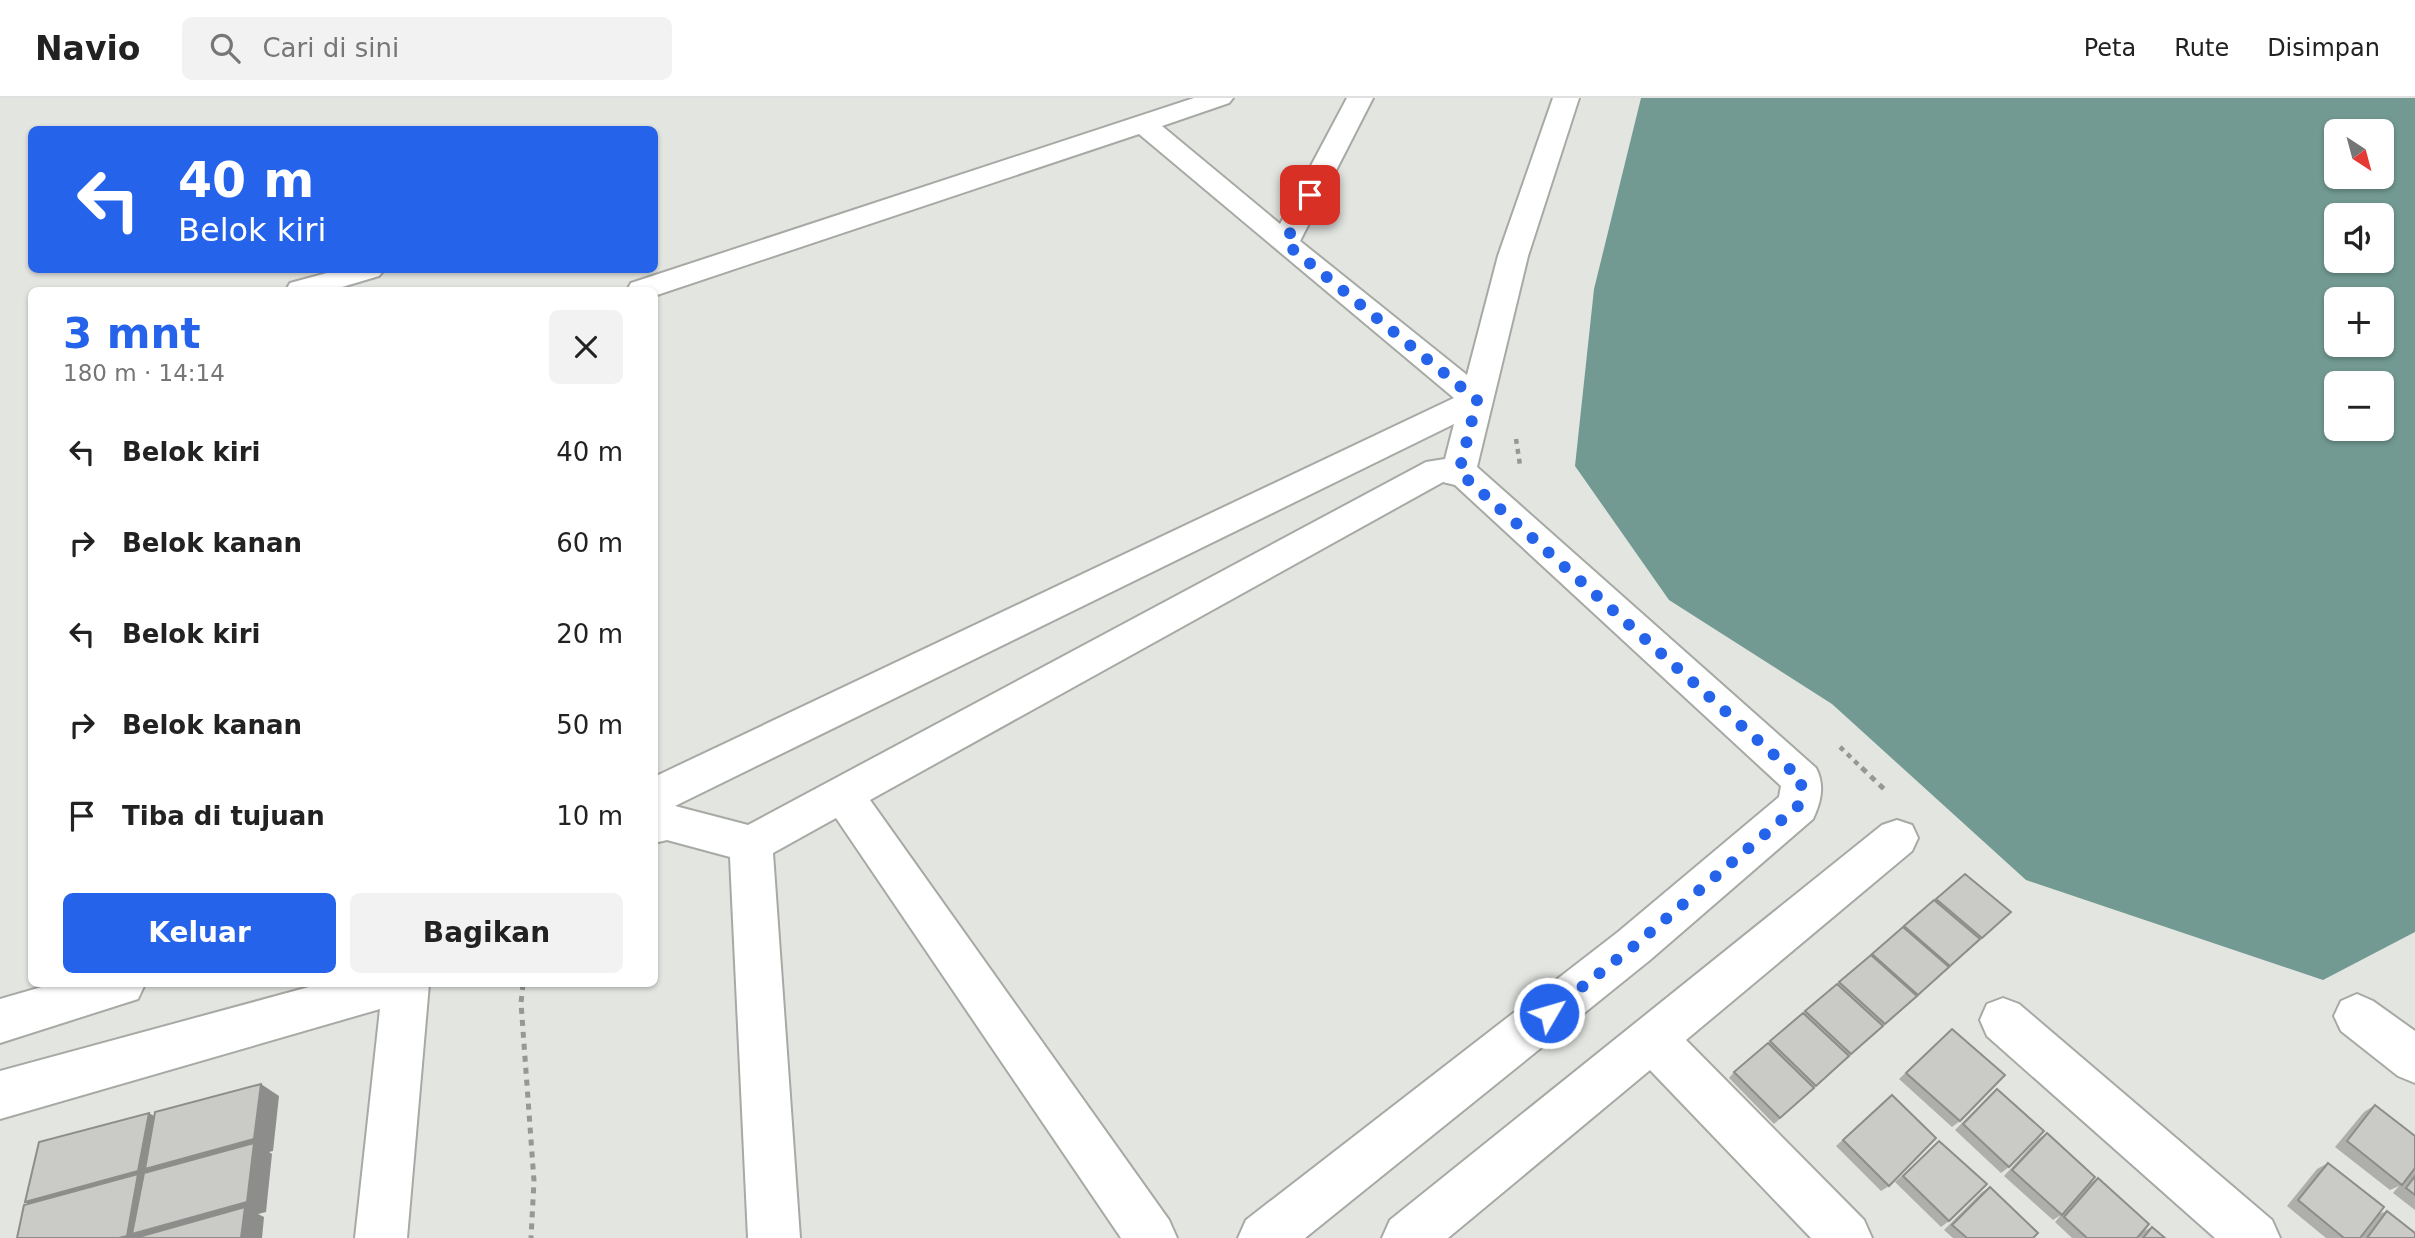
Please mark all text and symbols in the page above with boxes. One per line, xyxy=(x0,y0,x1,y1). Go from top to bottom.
search box xyxy=(182,17,672,80)
text: Navio xyxy=(35,29,140,68)
icon: search xyxy=(206,29,244,67)
text: Cari di sini xyxy=(262,33,399,63)
text: Peta xyxy=(2084,34,2136,62)
text: Rute xyxy=(2174,34,2229,62)
text: Disimpan xyxy=(2267,34,2380,62)
north arrow xyxy=(2324,119,2394,189)
map controls xyxy=(2324,119,2394,441)
text: 40 m xyxy=(178,152,314,209)
icon: left xyxy=(63,154,154,245)
pin xyxy=(1280,165,1340,225)
icon: arrive xyxy=(1291,176,1329,214)
button: sound xyxy=(2324,203,2394,273)
text: Belok kiri xyxy=(178,211,326,249)
button: + xyxy=(2324,287,2394,357)
text: 3 mnt xyxy=(63,309,201,358)
button: close xyxy=(549,310,623,384)
text: 180 m · 14:14 xyxy=(63,360,225,386)
button: − xyxy=(2324,371,2394,441)
icon: left xyxy=(63,433,101,471)
text: Belok kiri xyxy=(122,437,261,467)
text: 40 m xyxy=(556,437,623,467)
icon: right xyxy=(63,524,101,562)
text: Belok kanan xyxy=(122,528,302,558)
text: 60 m xyxy=(556,528,623,558)
icon: left xyxy=(63,615,101,653)
text: Belok kiri xyxy=(122,619,261,649)
text: 20 m xyxy=(556,619,623,649)
icon: right xyxy=(63,706,101,744)
text: Belok kanan xyxy=(122,710,302,740)
text: 50 m xyxy=(556,710,623,740)
icon: arrive xyxy=(63,797,101,835)
text: Tiba di tujuan xyxy=(122,801,325,831)
text: 10 m xyxy=(556,801,623,831)
button: Keluar xyxy=(63,893,336,973)
button: Bagikan xyxy=(350,893,623,973)
position arrow xyxy=(1512,976,1586,1050)

